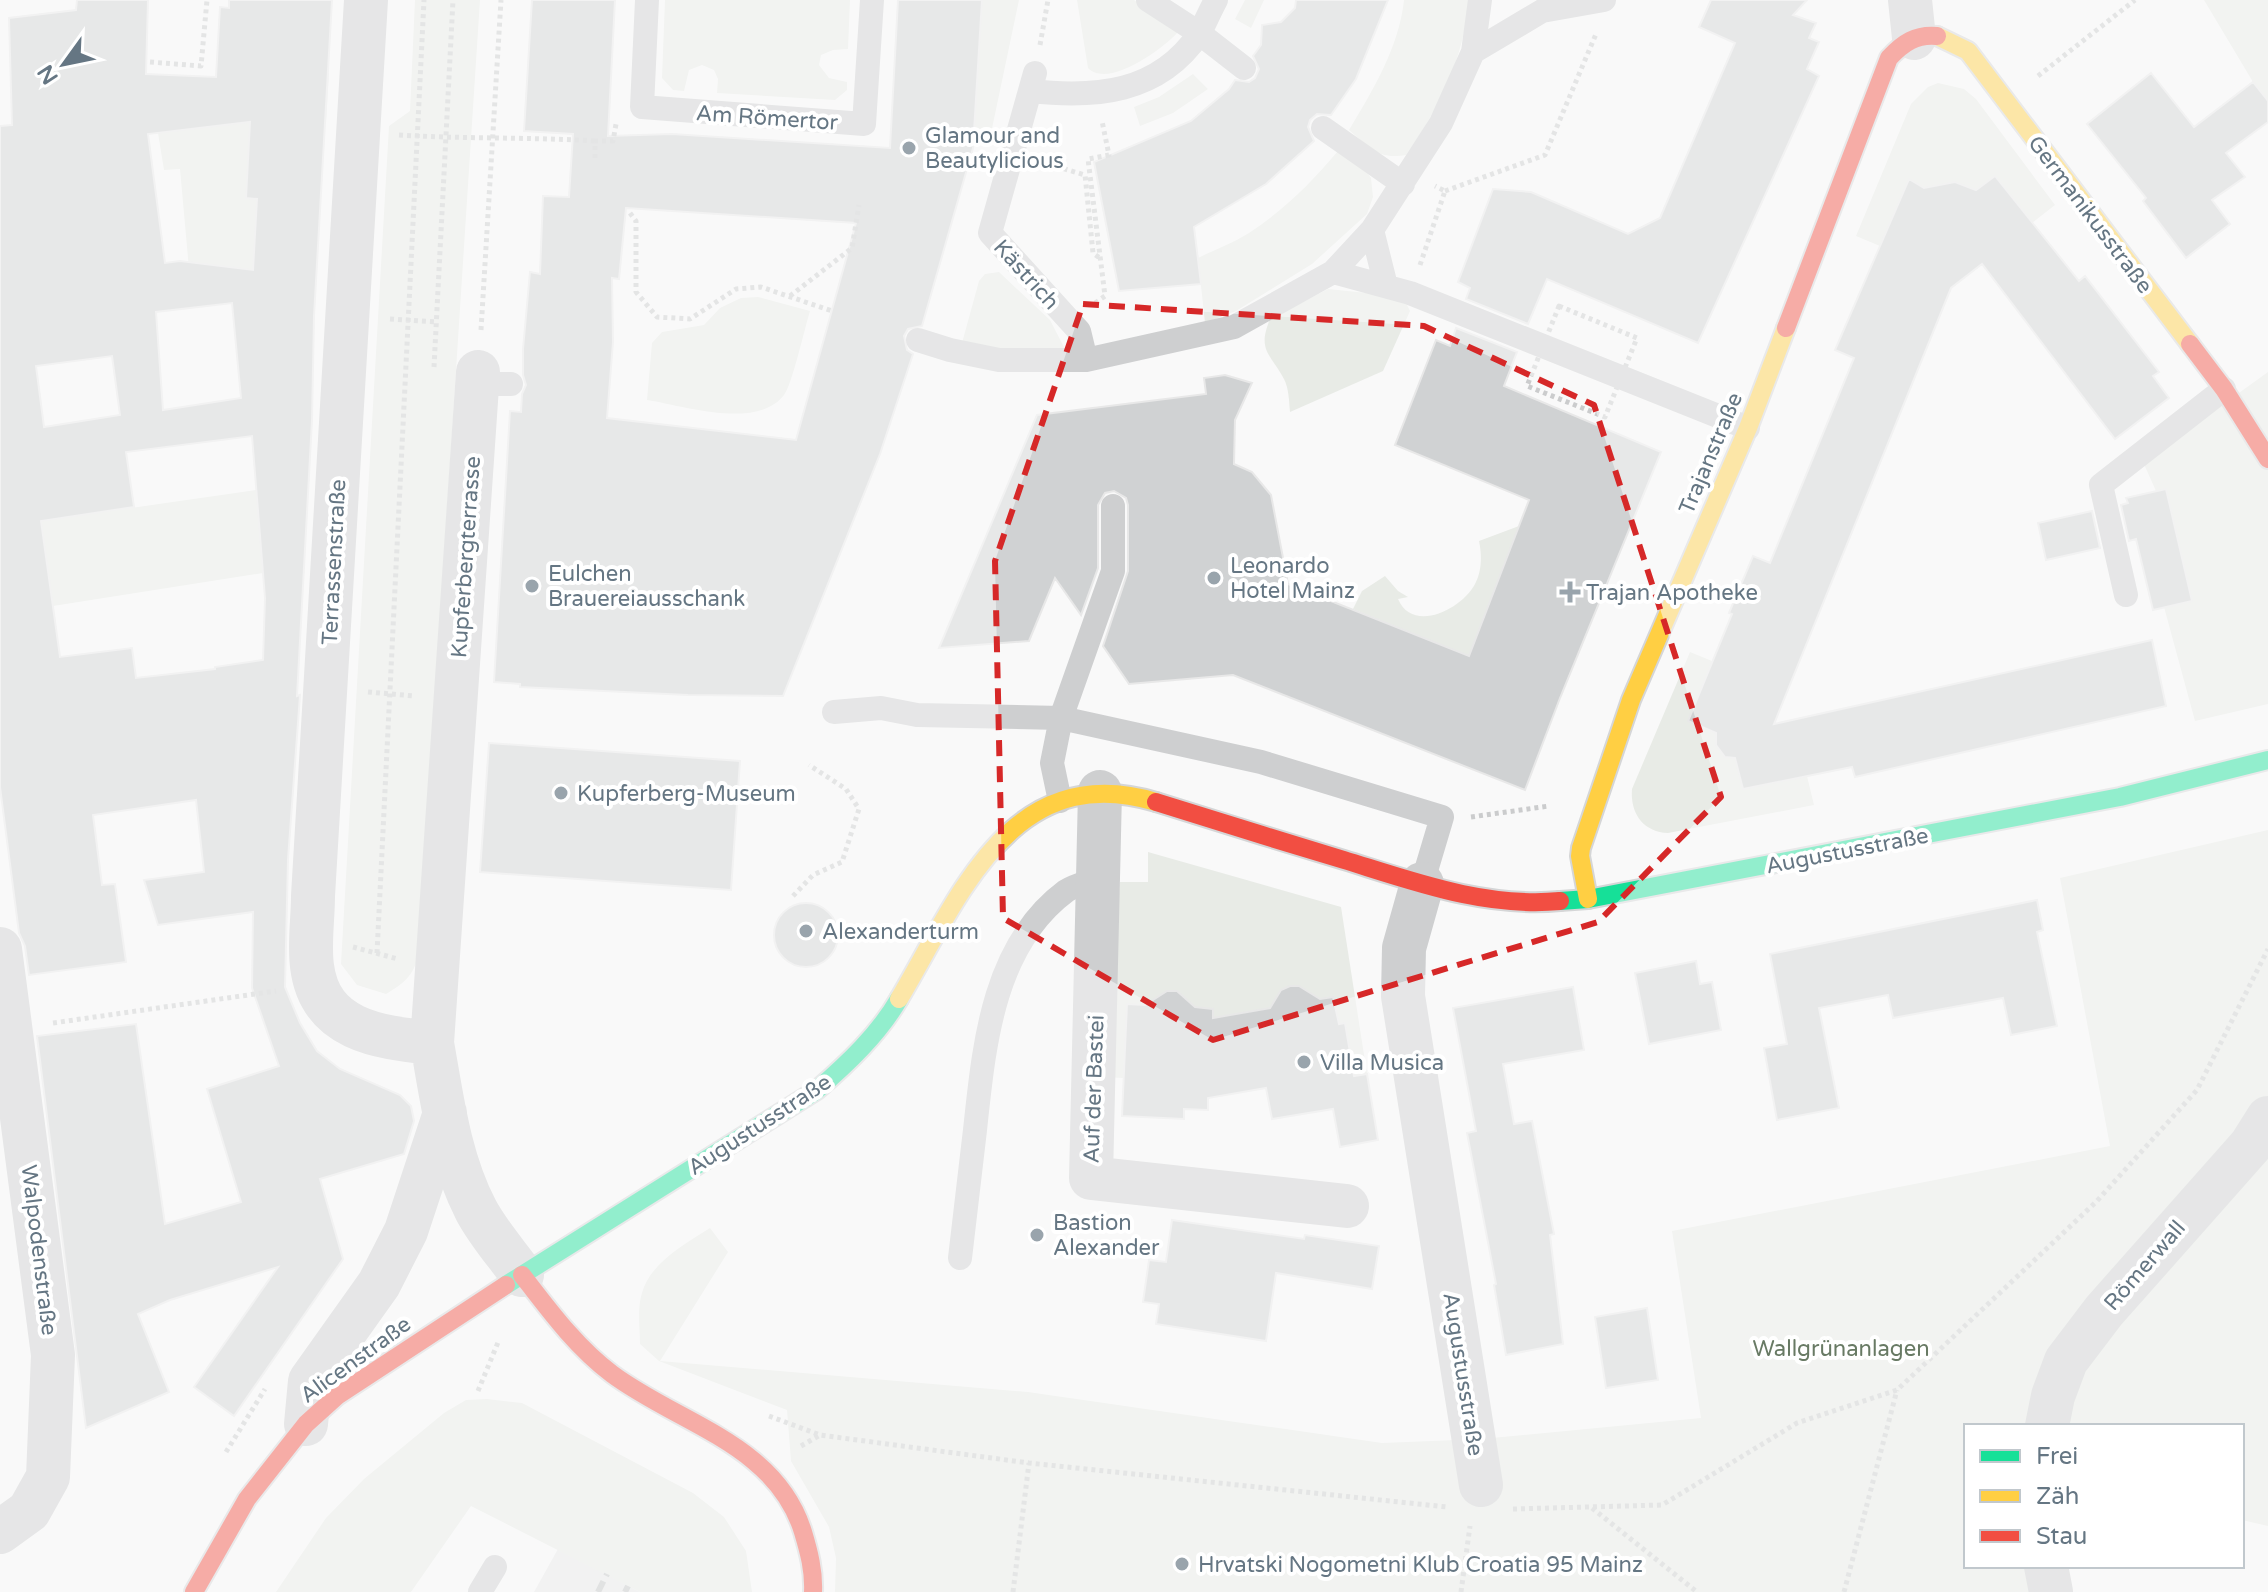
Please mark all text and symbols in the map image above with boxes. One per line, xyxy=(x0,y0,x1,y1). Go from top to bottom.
north arrow xyxy=(24,24,104,104)
text: N xyxy=(32,60,64,89)
street label: Am Römertor xyxy=(695,100,839,136)
place label: Glamour and Beautylicious xyxy=(925,123,1064,174)
street label: Germanikusstraße xyxy=(2023,131,2158,298)
marker: Glamour and Beautylicious xyxy=(900,139,918,157)
street label: Kästrich xyxy=(988,234,1064,315)
street label: Trajanstraße xyxy=(1674,389,1748,518)
street label: Kupferbergterrasse xyxy=(446,455,486,659)
street label: Terrassenstraße xyxy=(317,478,351,646)
place label: Leonardo Hotel Mainz xyxy=(1230,553,1355,604)
place label: Eulchen Brauereiausschank xyxy=(548,561,745,612)
marker: Leonardo Hotel Mainz xyxy=(1205,569,1223,587)
marker: Eulchen Brauereiausschank xyxy=(523,577,541,595)
place label: Trajan Apotheke xyxy=(1586,580,1758,606)
marker: Trajan Apotheke xyxy=(1561,583,1579,601)
place label: Kupferberg-Museum xyxy=(577,781,796,807)
marker: Kupferberg-Museum xyxy=(552,784,570,802)
street label: Augustusstraße xyxy=(1764,822,1931,879)
place label: Alexanderturm xyxy=(822,919,979,945)
marker: Alexanderturm xyxy=(797,922,815,940)
street label: Auf der Bastei xyxy=(1078,1014,1110,1164)
place label: Villa Musica xyxy=(1320,1050,1444,1076)
marker: Villa Musica xyxy=(1295,1053,1313,1071)
street label: Augustusstraße xyxy=(683,1069,836,1181)
street label: Walpodenstraße xyxy=(16,1163,62,1337)
place label: Bastion Alexander xyxy=(1053,1210,1160,1261)
street label: Römerwall xyxy=(2099,1215,2191,1316)
marker: Bastion Alexander xyxy=(1028,1226,1046,1244)
street label: Augustusstraße xyxy=(1437,1291,1489,1458)
street label: Alicenstraße xyxy=(295,1311,416,1409)
park label: Wallgrünanlagen xyxy=(1752,1336,1930,1362)
legend xyxy=(1964,1424,2244,1568)
text: Frei xyxy=(2036,1442,2078,1471)
text: Zäh xyxy=(2036,1482,2079,1511)
text: Stau xyxy=(2036,1522,2087,1551)
place label: Hrvatski Nogometni Klub Croatia 95 Mainz xyxy=(1198,1552,1643,1578)
marker: Hrvatski Nogometni Klub Croatia 95 Mainz xyxy=(1173,1555,1191,1573)

